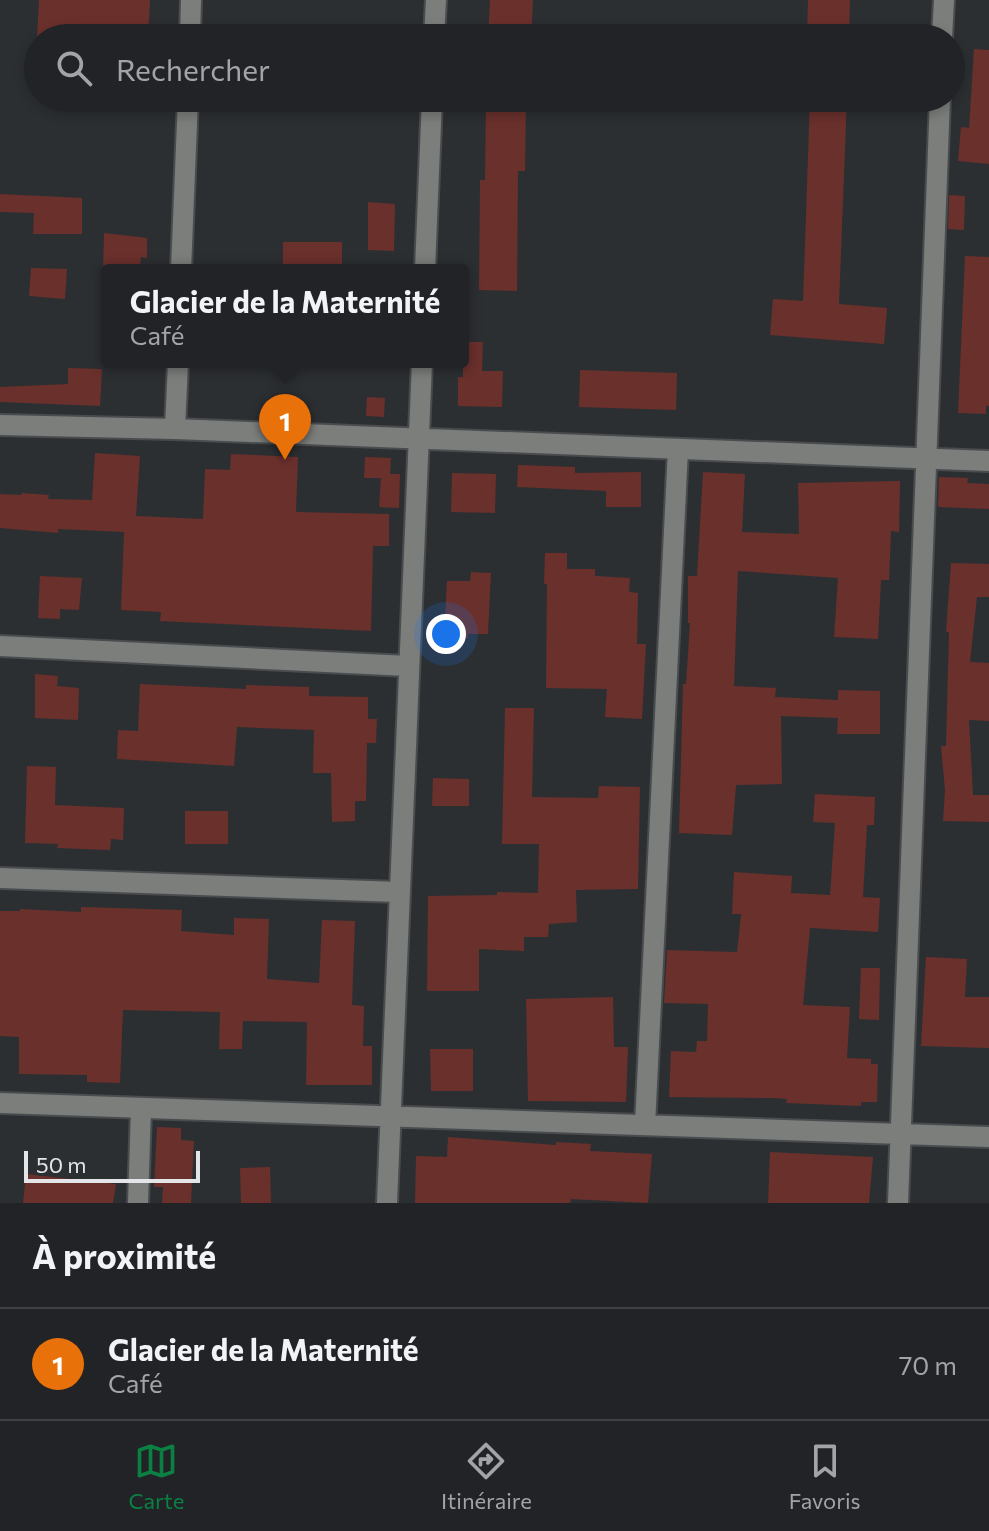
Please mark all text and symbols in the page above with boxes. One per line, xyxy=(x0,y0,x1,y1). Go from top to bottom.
search box xyxy=(24,24,965,112)
icon: search xyxy=(52,46,96,90)
text: Rechercher xyxy=(116,50,270,87)
popup xyxy=(101,264,469,368)
text: Glacier de la Maternité xyxy=(130,282,440,319)
text: Café xyxy=(130,319,184,350)
pin: 1 xyxy=(259,394,311,460)
your location xyxy=(426,614,466,654)
scale bar xyxy=(24,1147,200,1183)
text: 50 m xyxy=(36,1151,86,1178)
text: À proximité xyxy=(32,1234,216,1276)
text: Glacier de la Maternité xyxy=(108,1330,419,1367)
text: 1 xyxy=(52,1349,64,1380)
text: 70 m xyxy=(899,1349,957,1380)
text: Café xyxy=(108,1367,163,1398)
tab: Carte xyxy=(128,1439,184,1514)
tab: Itinéraire xyxy=(441,1439,532,1514)
tab: Favoris xyxy=(789,1439,861,1514)

